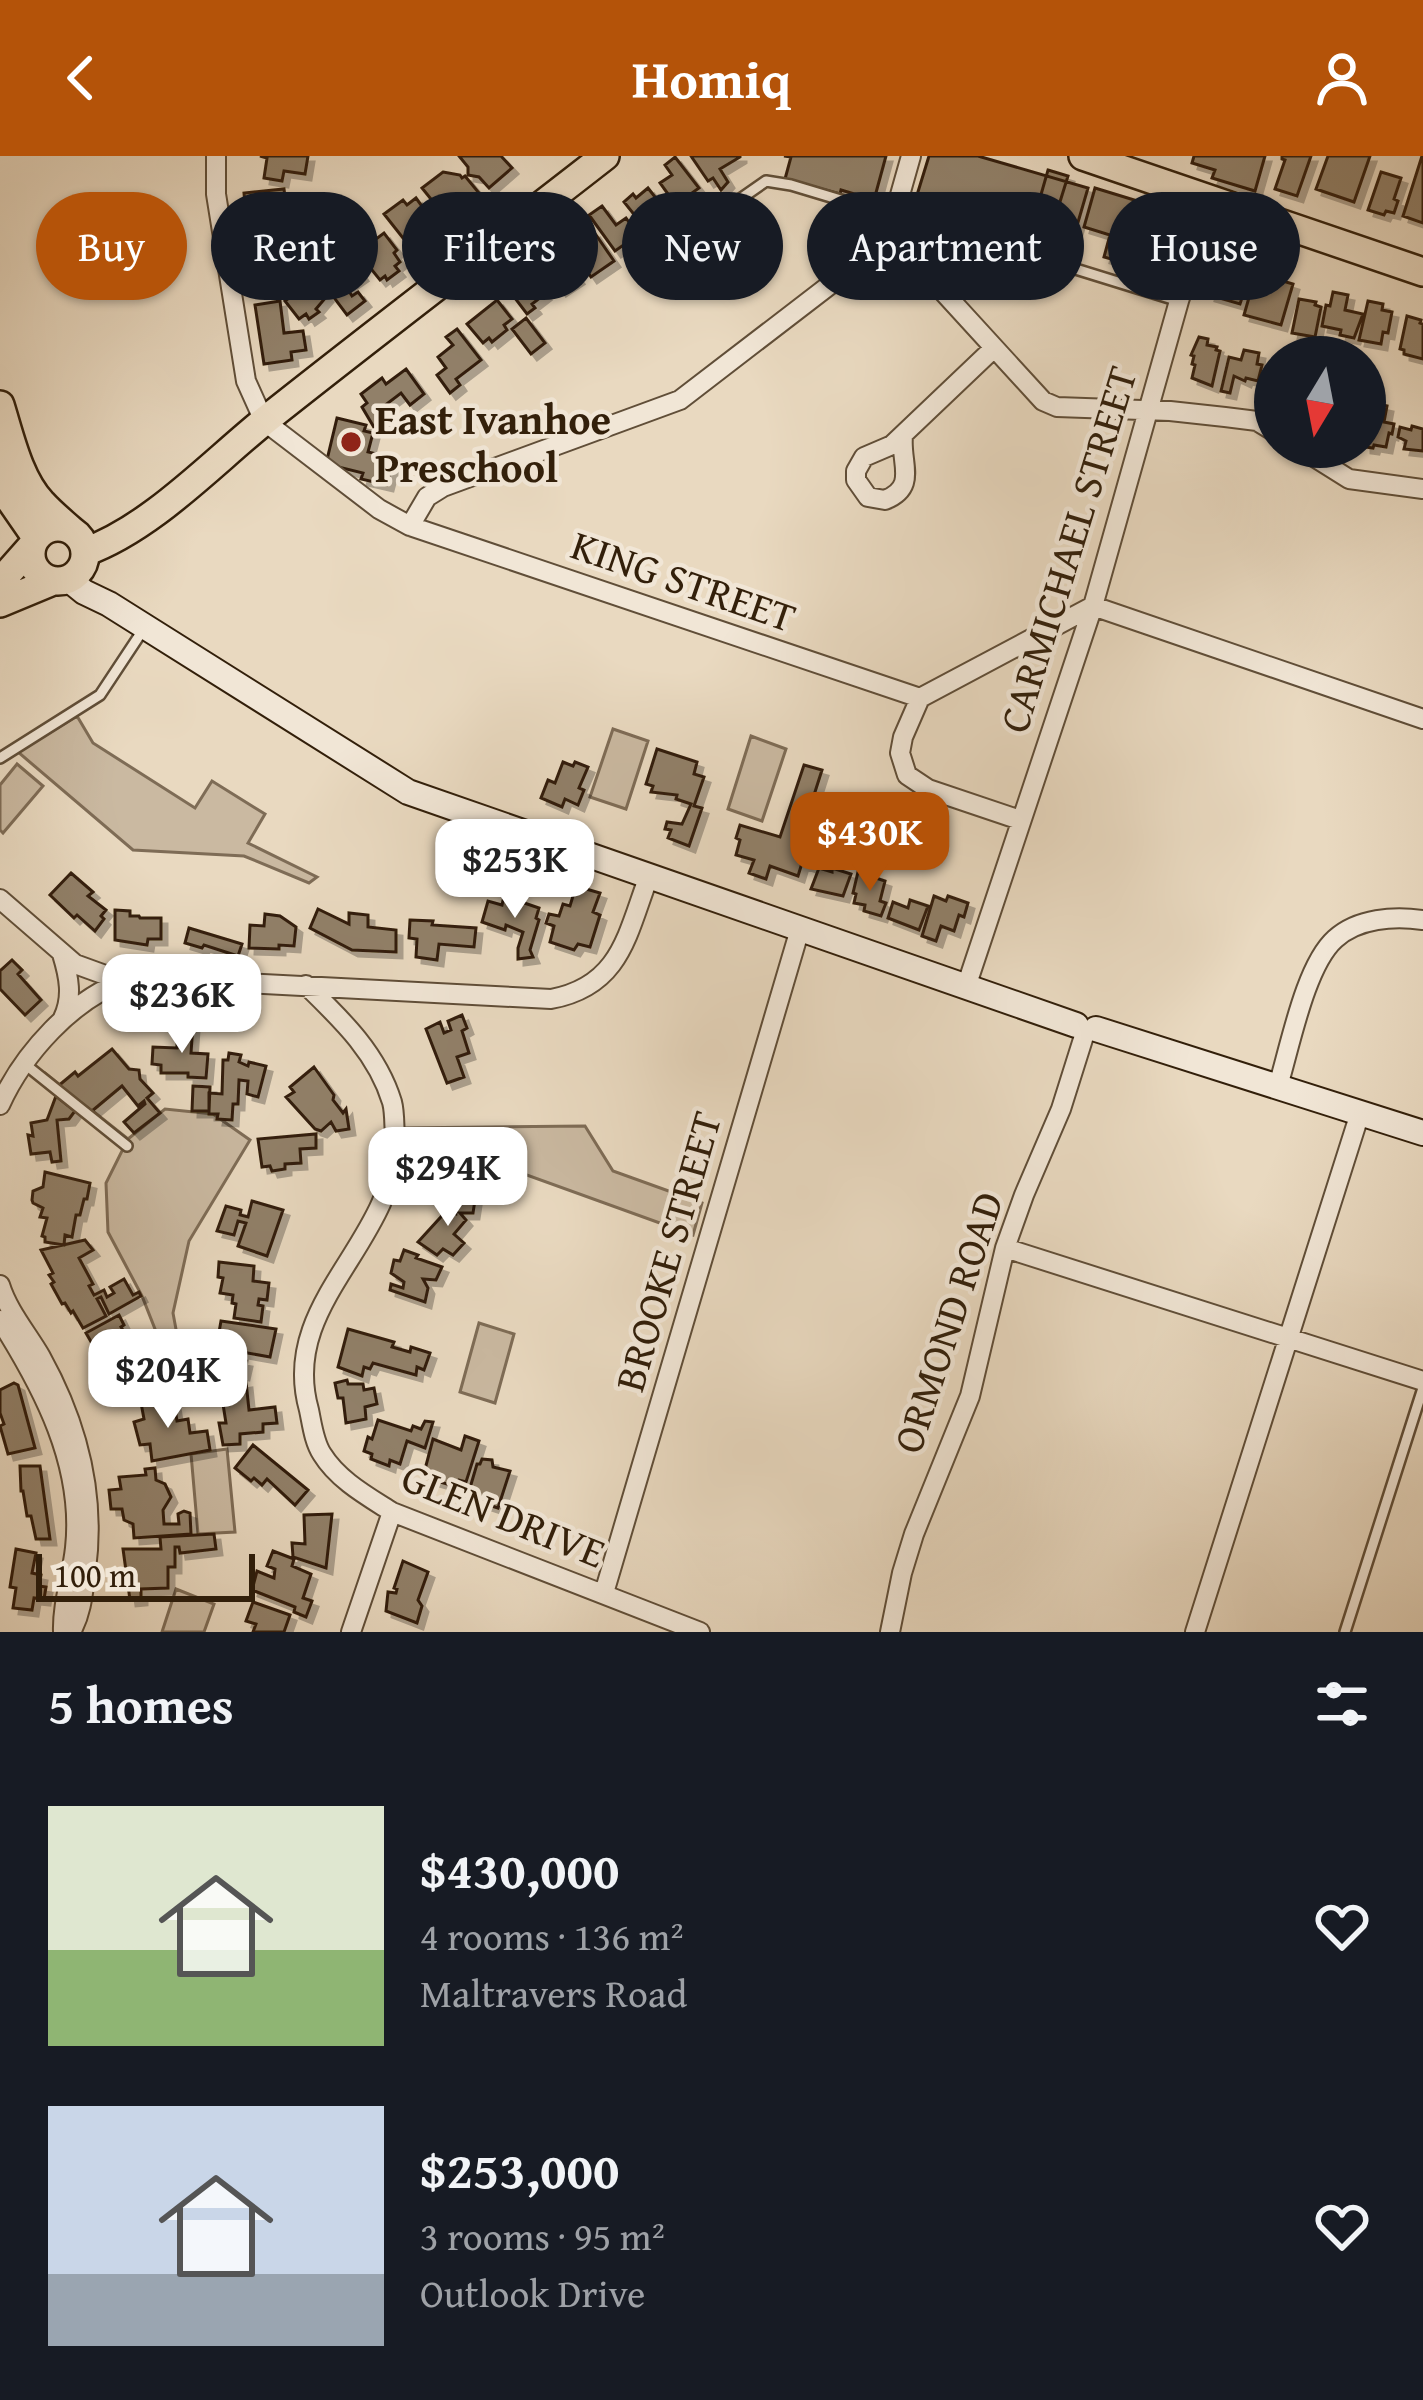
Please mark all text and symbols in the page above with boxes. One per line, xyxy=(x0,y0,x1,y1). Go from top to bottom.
text: Homiq xyxy=(632,39,791,118)
icon: back xyxy=(48,45,114,111)
icon: person xyxy=(1309,45,1375,111)
chip: Buy xyxy=(36,192,187,300)
chip: Rent xyxy=(211,192,378,300)
chip: Filters xyxy=(402,192,598,300)
chip: New xyxy=(622,192,783,300)
chip: Apartment xyxy=(807,192,1084,300)
chip: House xyxy=(1108,192,1300,300)
north arrow xyxy=(1254,336,1386,468)
map controls xyxy=(1254,336,1386,468)
street label: CARMICHAEL STREET xyxy=(982,358,1152,740)
place label: East Ivanhoe Preschool xyxy=(375,388,611,497)
marker: East Ivanhoe Preschool xyxy=(338,429,364,455)
street label: KING STREET xyxy=(564,513,804,647)
pin: $430K xyxy=(786,792,954,894)
text: $430K xyxy=(817,802,923,859)
pin: $253K xyxy=(431,819,599,921)
text: $253K xyxy=(462,829,568,886)
pin: $236K xyxy=(98,954,266,1056)
text: $236K xyxy=(129,964,235,1021)
street label: BROOKE STREET xyxy=(598,1104,736,1398)
pin: $294K xyxy=(364,1127,532,1229)
text: $294K xyxy=(395,1137,501,1194)
street label: ORMOND ROAD xyxy=(876,1184,1018,1460)
pin: $204K xyxy=(84,1329,252,1431)
text: $204K xyxy=(115,1339,221,1396)
street label: GLEN DRIVE xyxy=(393,1446,615,1582)
scale bar xyxy=(36,1548,255,1601)
text: 100 m xyxy=(54,1551,136,1599)
text: 5 homes xyxy=(48,1667,234,1742)
icon: filters xyxy=(1309,1671,1375,1737)
text: $430,000 xyxy=(420,1832,619,1907)
icon: home xyxy=(144,1854,288,1998)
icon: heart xyxy=(1309,1893,1375,1959)
text: 4 rooms · 136 m² xyxy=(420,1907,684,1964)
text: Maltravers Road xyxy=(420,1964,687,2021)
text: $253,000 xyxy=(420,2132,619,2207)
icon: home xyxy=(144,2154,288,2298)
icon: heart xyxy=(1309,2193,1375,2259)
text: 3 rooms · 95 m² xyxy=(420,2207,665,2264)
text: Outlook Drive xyxy=(420,2264,645,2321)

